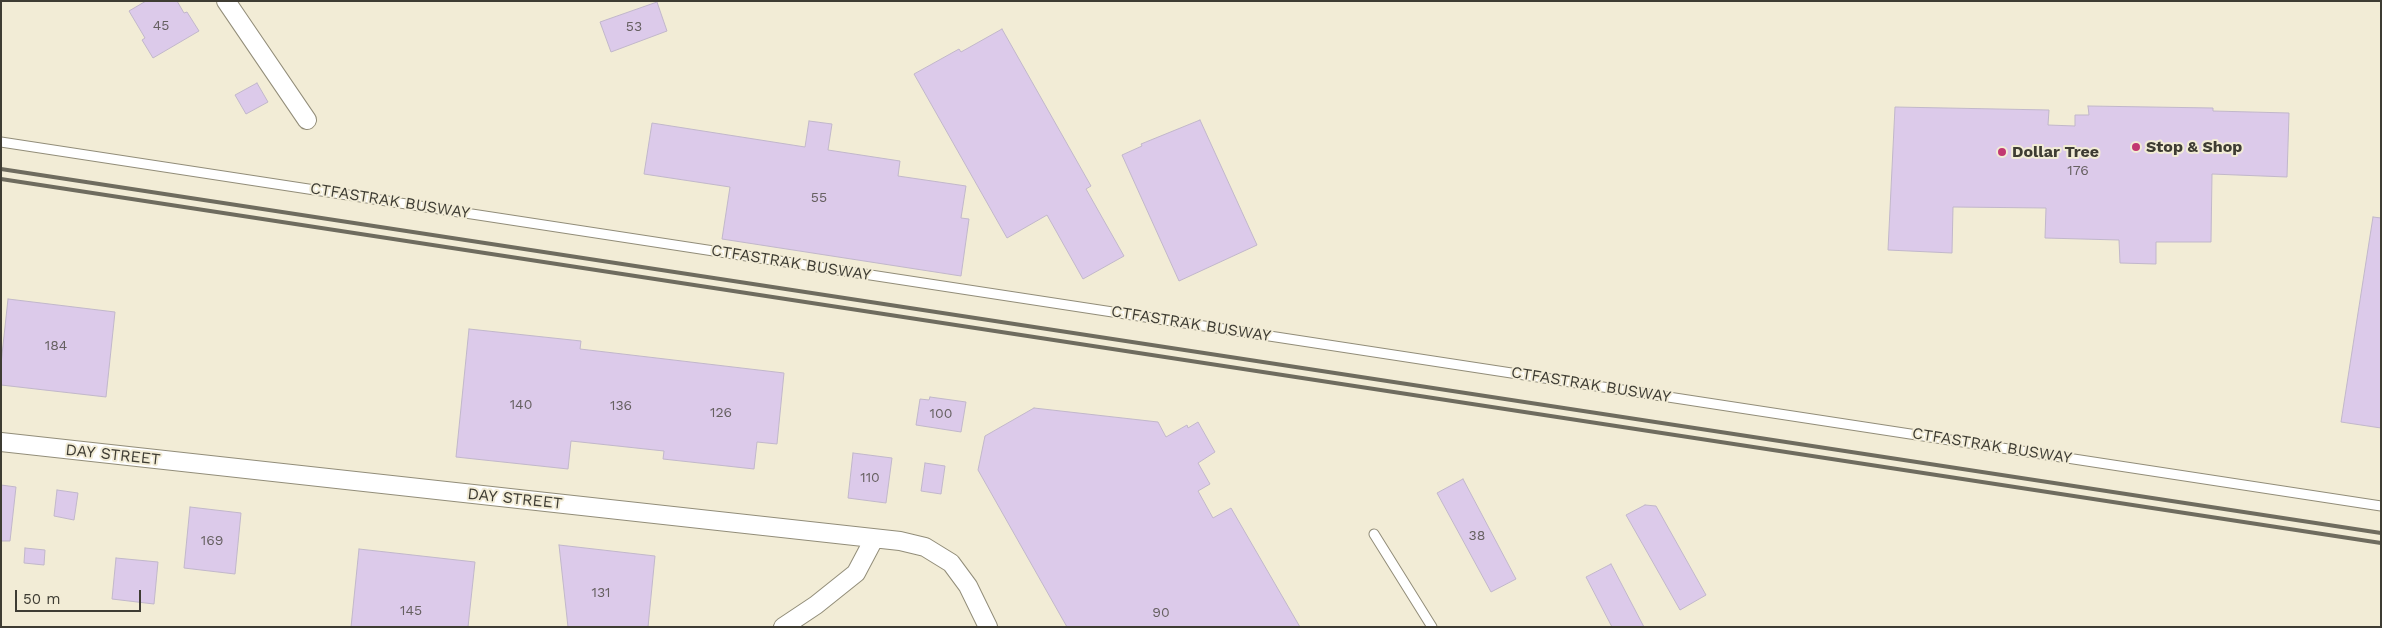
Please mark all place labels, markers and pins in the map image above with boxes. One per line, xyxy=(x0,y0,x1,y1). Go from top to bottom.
place label: Stop & Shop xyxy=(2146,137,2242,157)
marker: Stop & Shop xyxy=(2130,141,2142,153)
place label: Dollar Tree xyxy=(2012,142,2099,162)
marker: Dollar Tree xyxy=(1996,146,2008,158)

